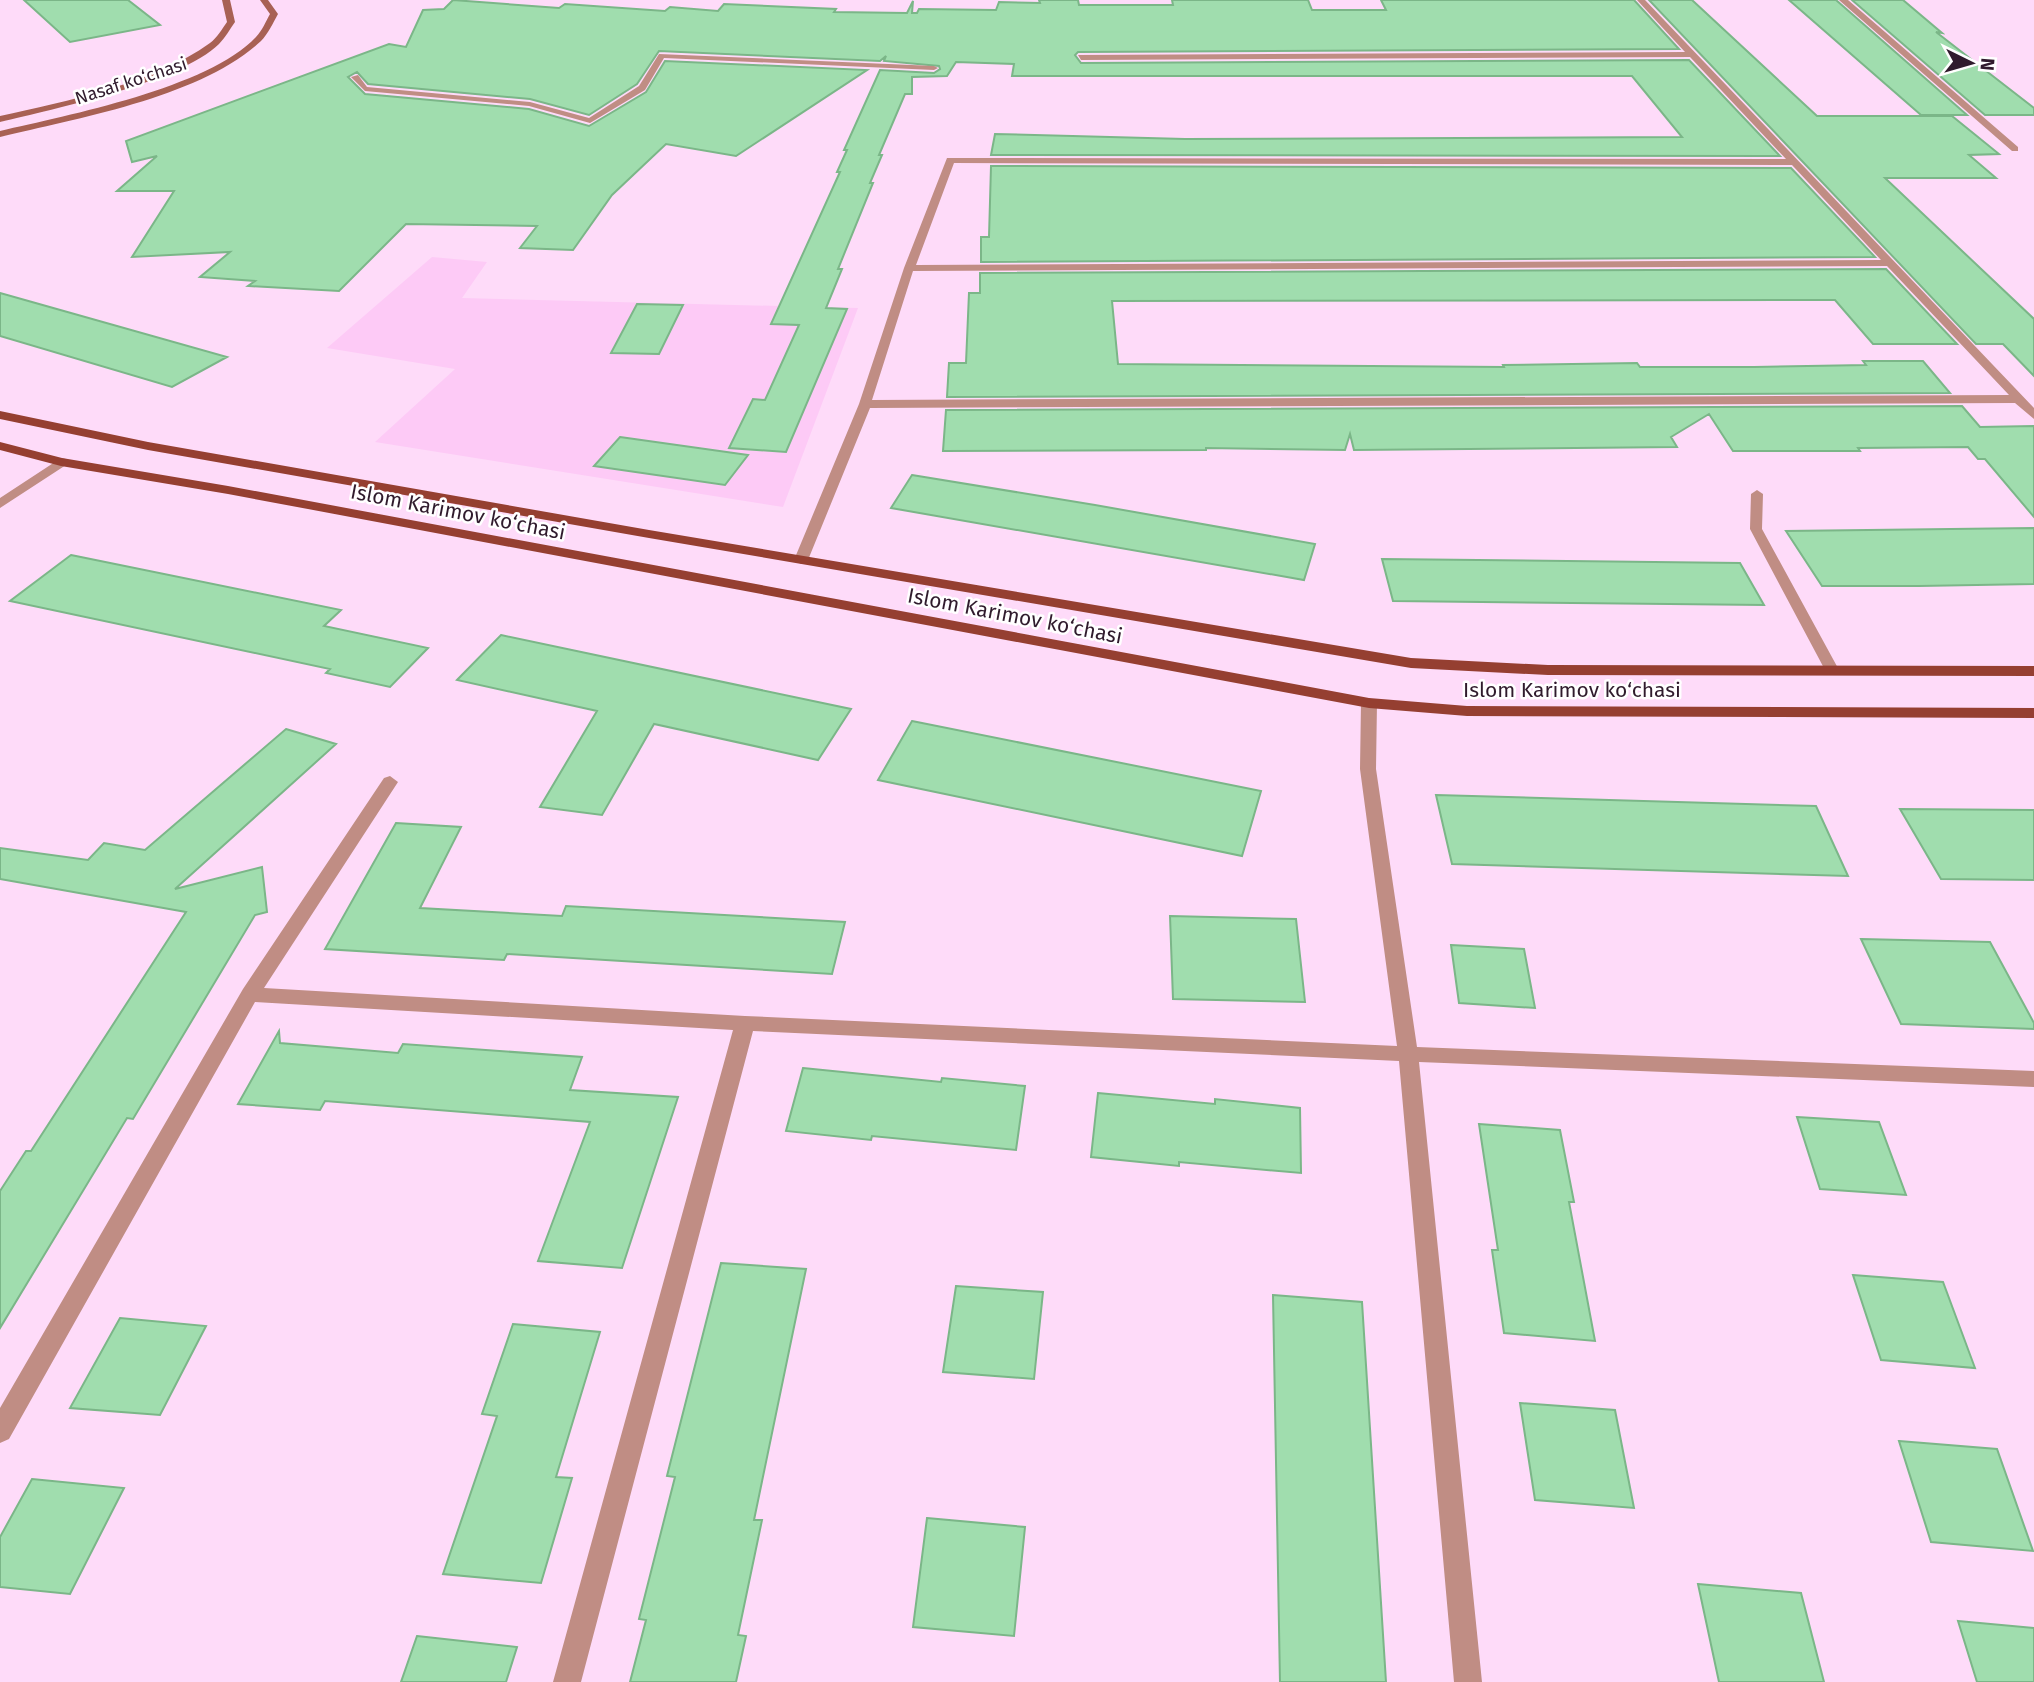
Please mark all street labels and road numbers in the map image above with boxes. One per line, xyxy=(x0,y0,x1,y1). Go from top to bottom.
street label: Nasaf ko‘chasi xyxy=(72,53,190,109)
street label: Islom Karimov ko‘chasi xyxy=(348,478,568,546)
street label: Islom Karimov ko‘chasi xyxy=(905,582,1125,650)
street label: Islom Karimov ko‘chasi xyxy=(1463,677,1681,703)

